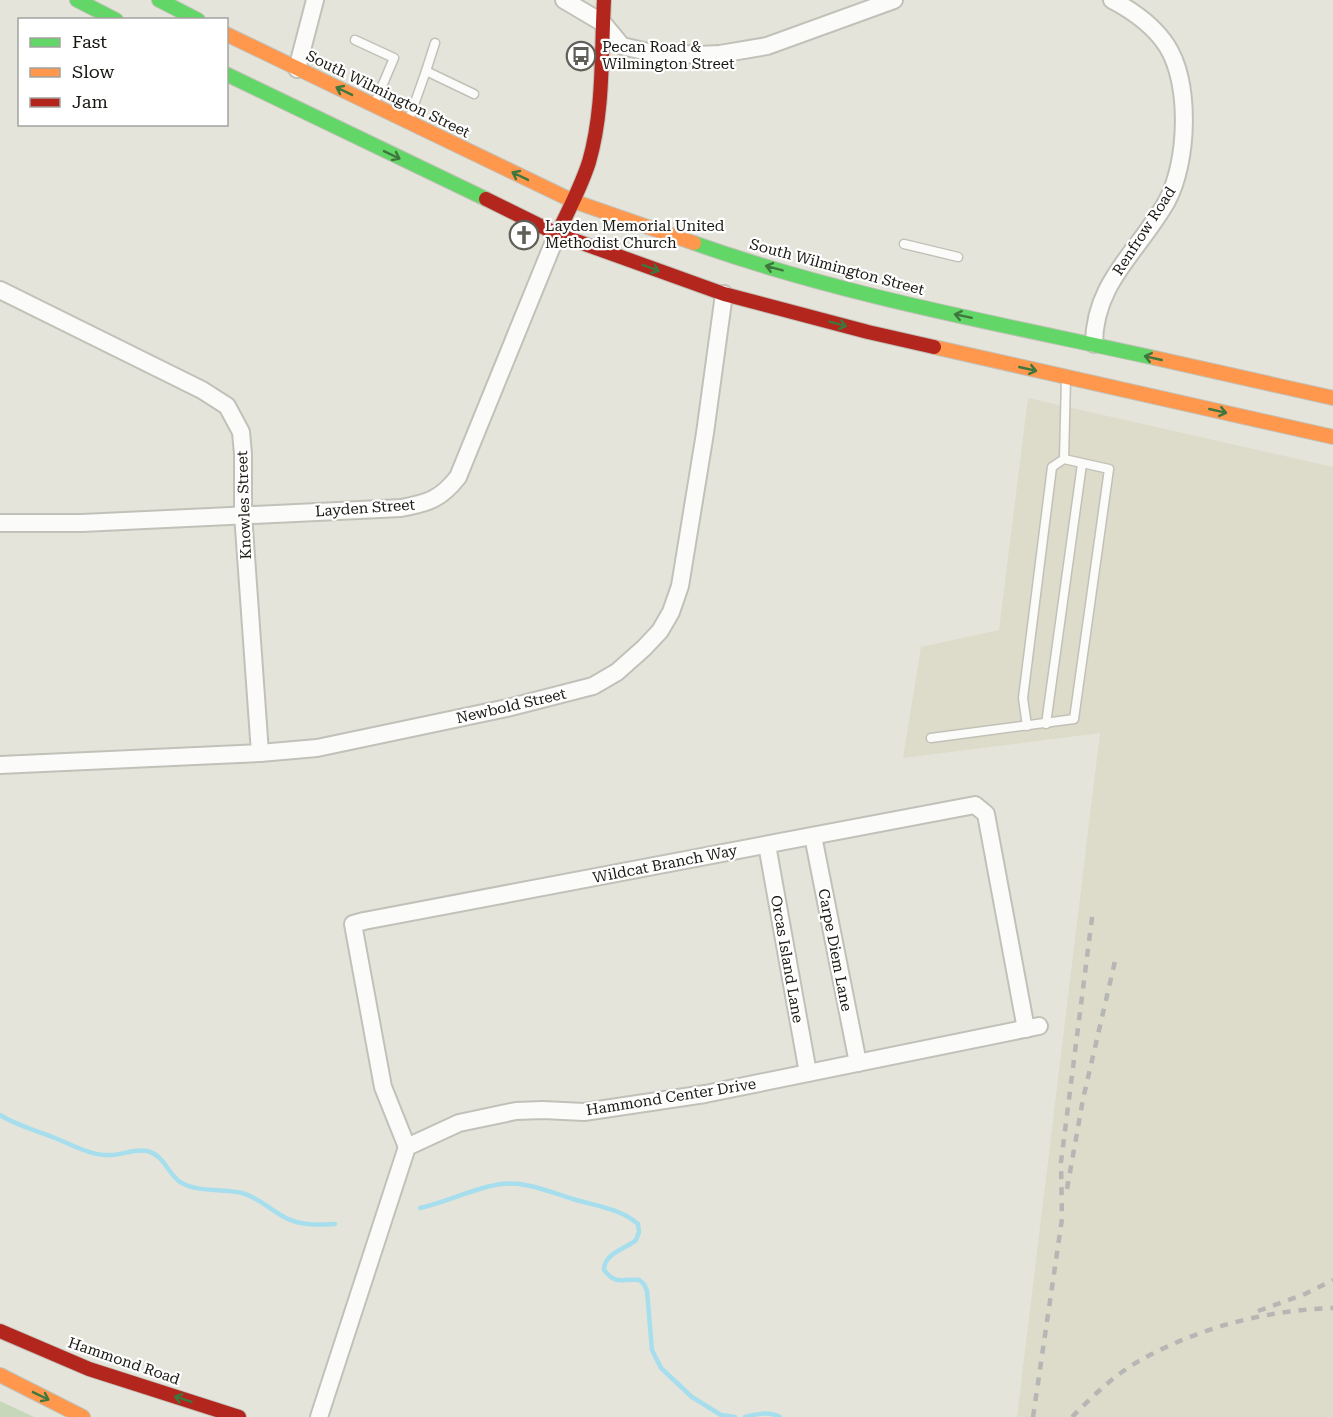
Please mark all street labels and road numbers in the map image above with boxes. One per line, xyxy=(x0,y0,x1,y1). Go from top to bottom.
street label: South Wilmington Street xyxy=(303,46,473,142)
street label: Renfrow Road xyxy=(1109,183,1179,279)
street label: South Wilmington Street xyxy=(748,235,927,299)
street label: Knowles Street xyxy=(233,450,255,560)
street label: Layden Street xyxy=(314,496,416,520)
street label: Newbold Street xyxy=(454,685,568,727)
street label: Wildcat Branch Way xyxy=(591,841,739,887)
street label: Carpe Diem Lane xyxy=(814,887,856,1013)
street label: Orcas Island Lane xyxy=(767,894,807,1024)
street label: Hammond Center Drive xyxy=(585,1075,757,1119)
street label: Hammond Road xyxy=(66,1333,183,1389)

